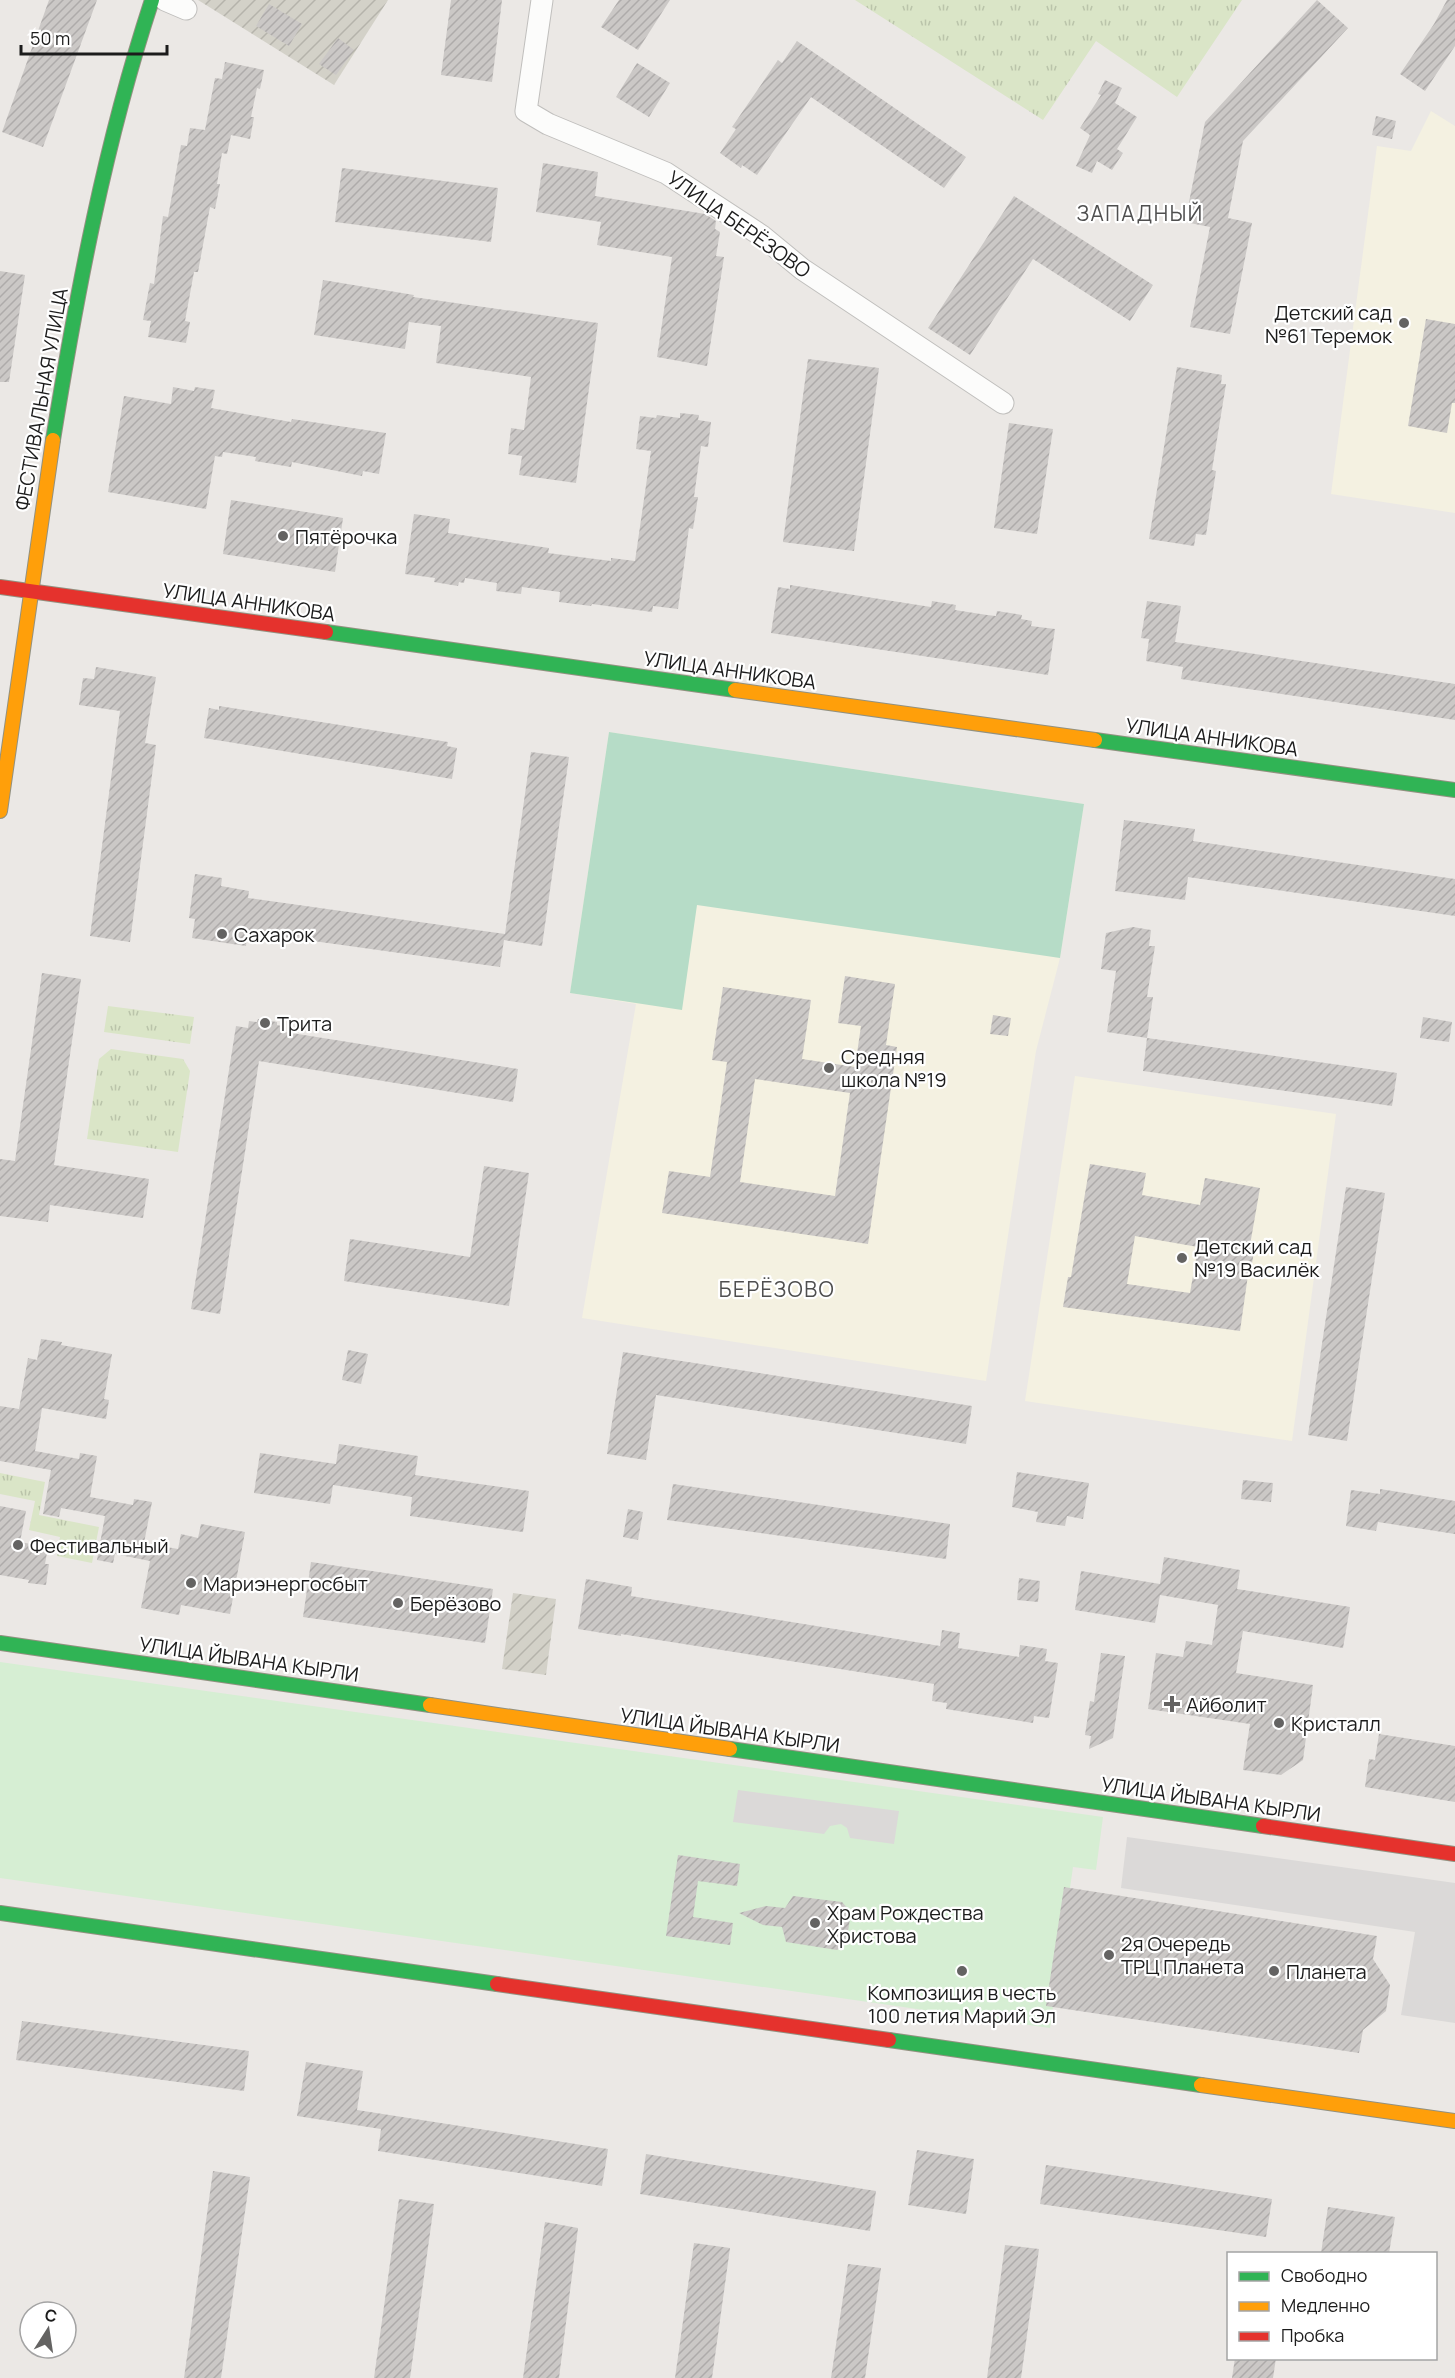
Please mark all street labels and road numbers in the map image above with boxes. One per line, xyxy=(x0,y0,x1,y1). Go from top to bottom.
street label: УЛИЦА БЕРЁЗОВО xyxy=(662,164,816,284)
street label: ФЕСТИВАЛЬНАЯ УЛИЦА xyxy=(8,285,74,512)
street label: УЛИЦА АННИКОВА xyxy=(161,577,337,628)
street label: УЛИЦА АННИКОВА xyxy=(642,645,818,696)
street label: УЛИЦА АННИКОВА xyxy=(1124,712,1300,763)
street label: УЛИЦА ЙЫВАНА КЫРЛИ xyxy=(137,1630,361,1688)
street label: УЛИЦА ЙЫВАНА КЫРЛИ xyxy=(618,1701,842,1759)
street label: УЛИЦА ЙЫВАНА КЫРЛИ xyxy=(1099,1770,1323,1828)

